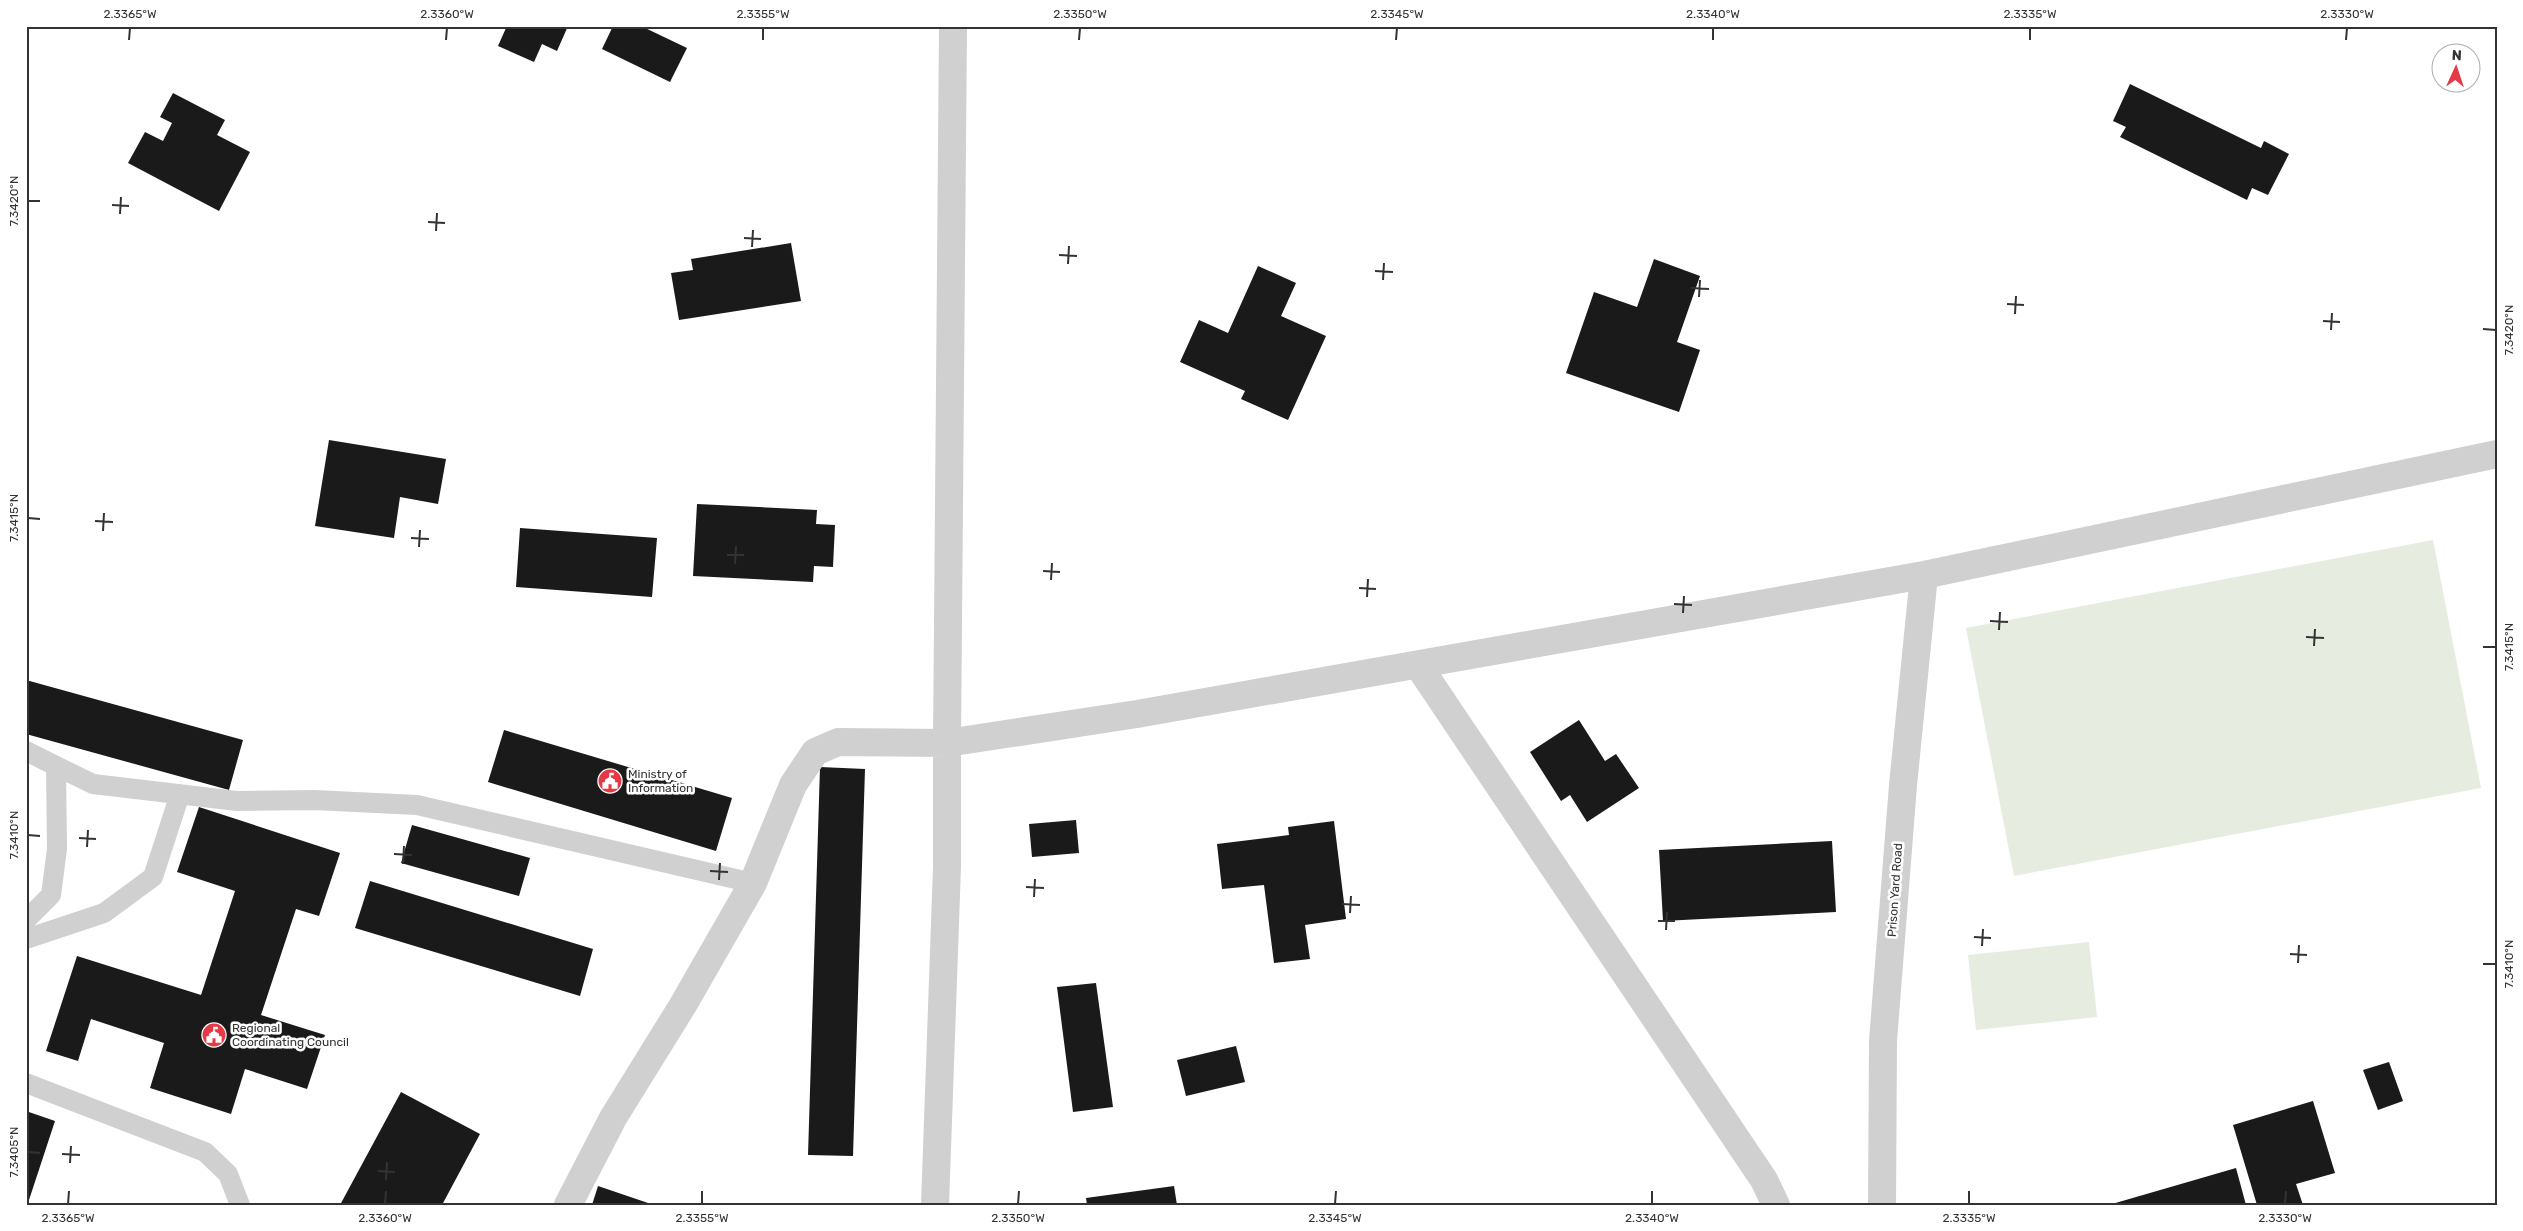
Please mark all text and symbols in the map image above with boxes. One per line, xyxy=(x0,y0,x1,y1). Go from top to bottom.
text: 2.3365°W xyxy=(103,7,157,21)
text: 2.3360°W xyxy=(420,7,474,21)
text: 2.3355°W xyxy=(736,7,790,21)
text: 2.3350°W xyxy=(1053,7,1107,21)
text: 2.3345°W xyxy=(1370,7,1424,21)
text: 2.3340°W xyxy=(1686,7,1740,21)
text: 2.3335°W xyxy=(2003,7,2057,21)
text: 2.3330°W xyxy=(2320,7,2374,21)
north arrow xyxy=(2430,42,2480,92)
text: N xyxy=(2451,47,2462,64)
text: 7.3420°N xyxy=(7,176,21,226)
text: 7.3420°N xyxy=(2502,305,2516,355)
text: 7.3415°N xyxy=(7,494,21,542)
text: 7.3415°N xyxy=(2502,623,2516,671)
place label: Ministry of Information xyxy=(628,767,693,795)
public building icon: Ministry of Information xyxy=(597,768,623,794)
text: 7.3410°N xyxy=(7,811,21,859)
street label: Prison Yard Road xyxy=(1885,843,1905,937)
text: 7.3410°N xyxy=(2502,940,2516,988)
place label: Regional Coordinating Council xyxy=(232,1021,349,1049)
public building icon: Regional Coordinating Council xyxy=(201,1022,227,1048)
text: 7.3405°N xyxy=(7,1127,21,1177)
text: 2.3365°W xyxy=(41,1211,95,1225)
text: 2.3360°W xyxy=(358,1211,412,1225)
text: 2.3355°W xyxy=(675,1211,729,1225)
text: 2.3350°W xyxy=(991,1211,1045,1225)
text: 2.3345°W xyxy=(1308,1211,1362,1225)
text: 2.3340°W xyxy=(1625,1211,1679,1225)
text: 2.3335°W xyxy=(1942,1211,1996,1225)
text: 2.3330°W xyxy=(2258,1211,2312,1225)

